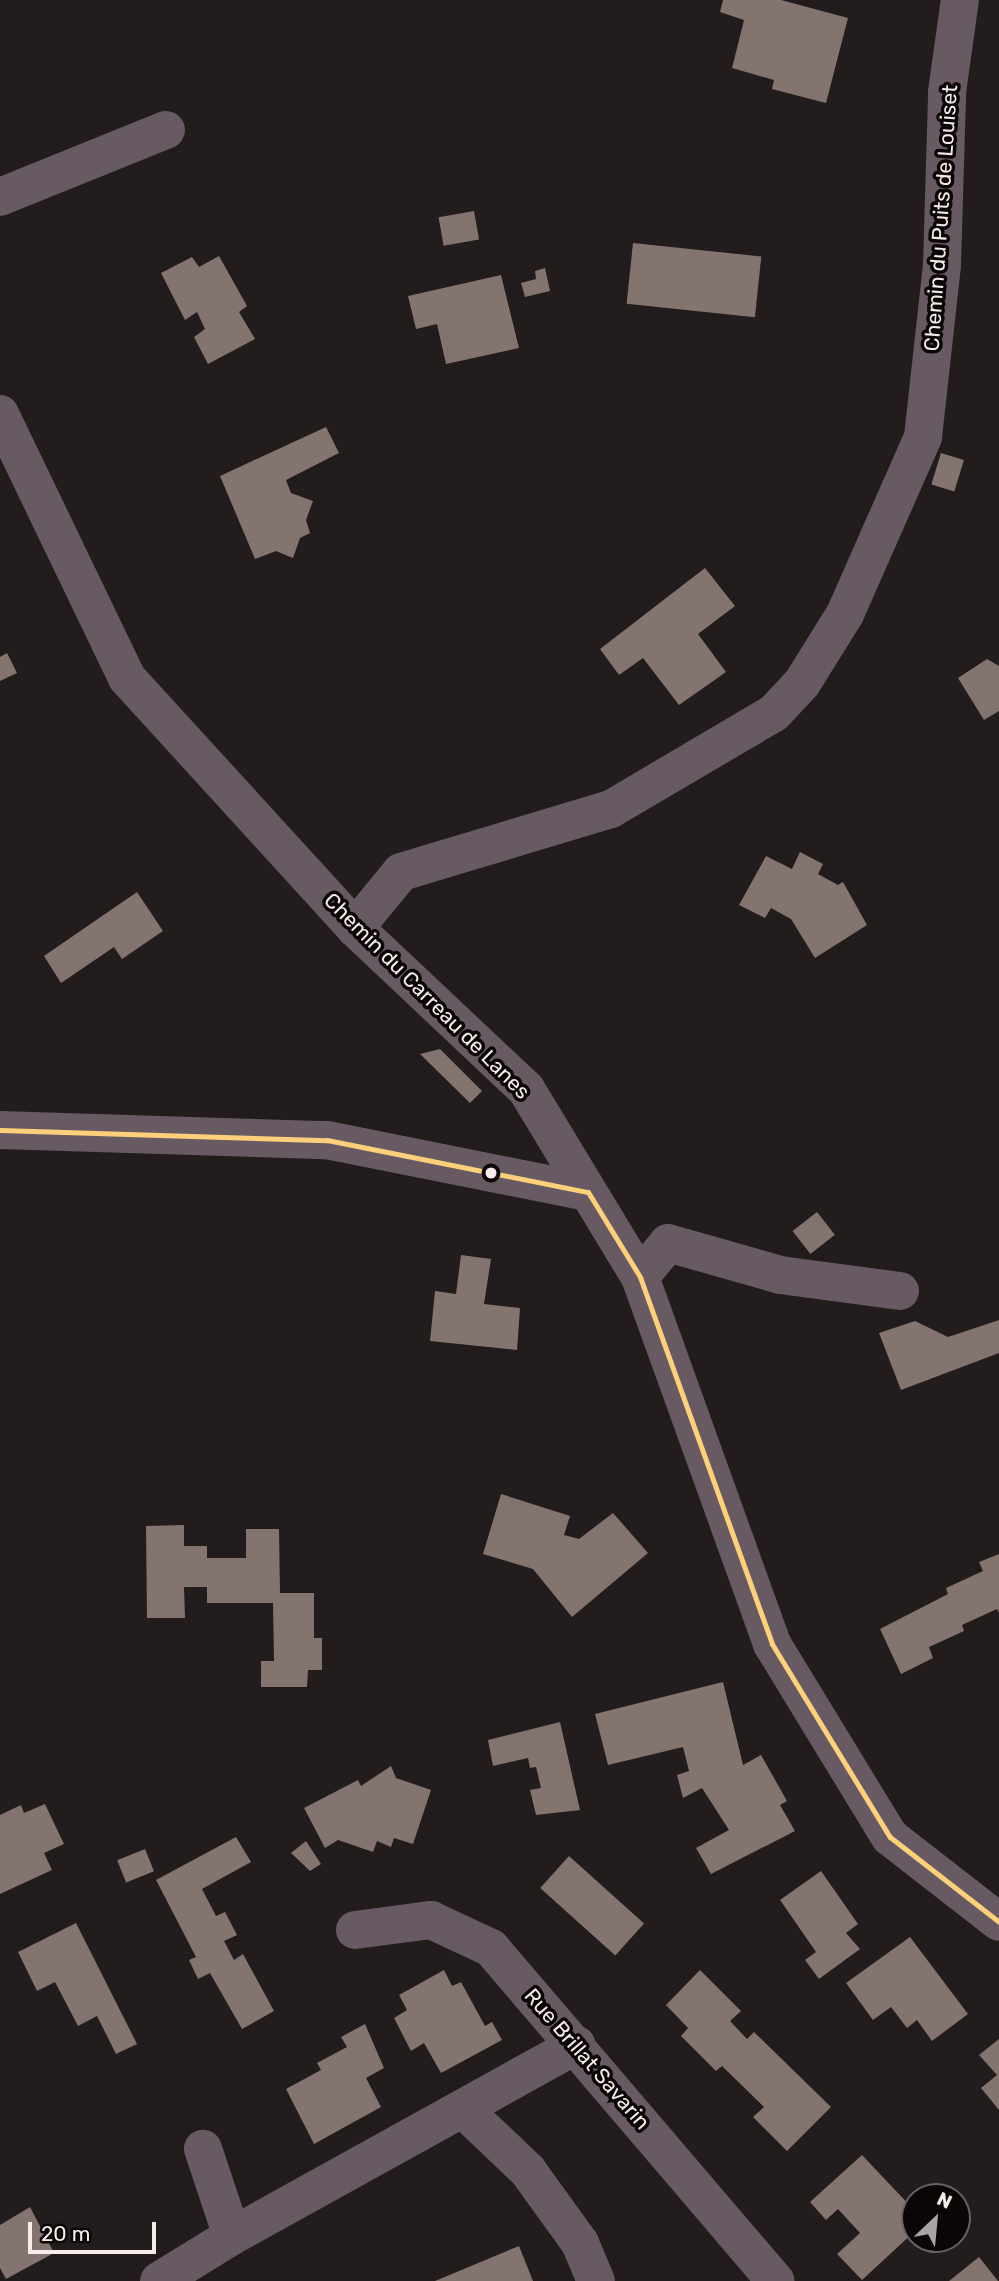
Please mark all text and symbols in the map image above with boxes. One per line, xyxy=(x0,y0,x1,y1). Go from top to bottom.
street label: Chemin du Puits de Louiset xyxy=(919,84,963,352)
street label: Chemin du Carreau de Lanes xyxy=(319,888,535,1104)
unlabelled marker xyxy=(484,1166,498,1180)
street label: Rue Brillat Savarin xyxy=(519,1983,655,2135)
north arrow xyxy=(901,2183,971,2253)
text: N xyxy=(933,2187,956,2214)
scale bar xyxy=(32,2208,159,2252)
text: 20 m xyxy=(41,2221,90,2246)

